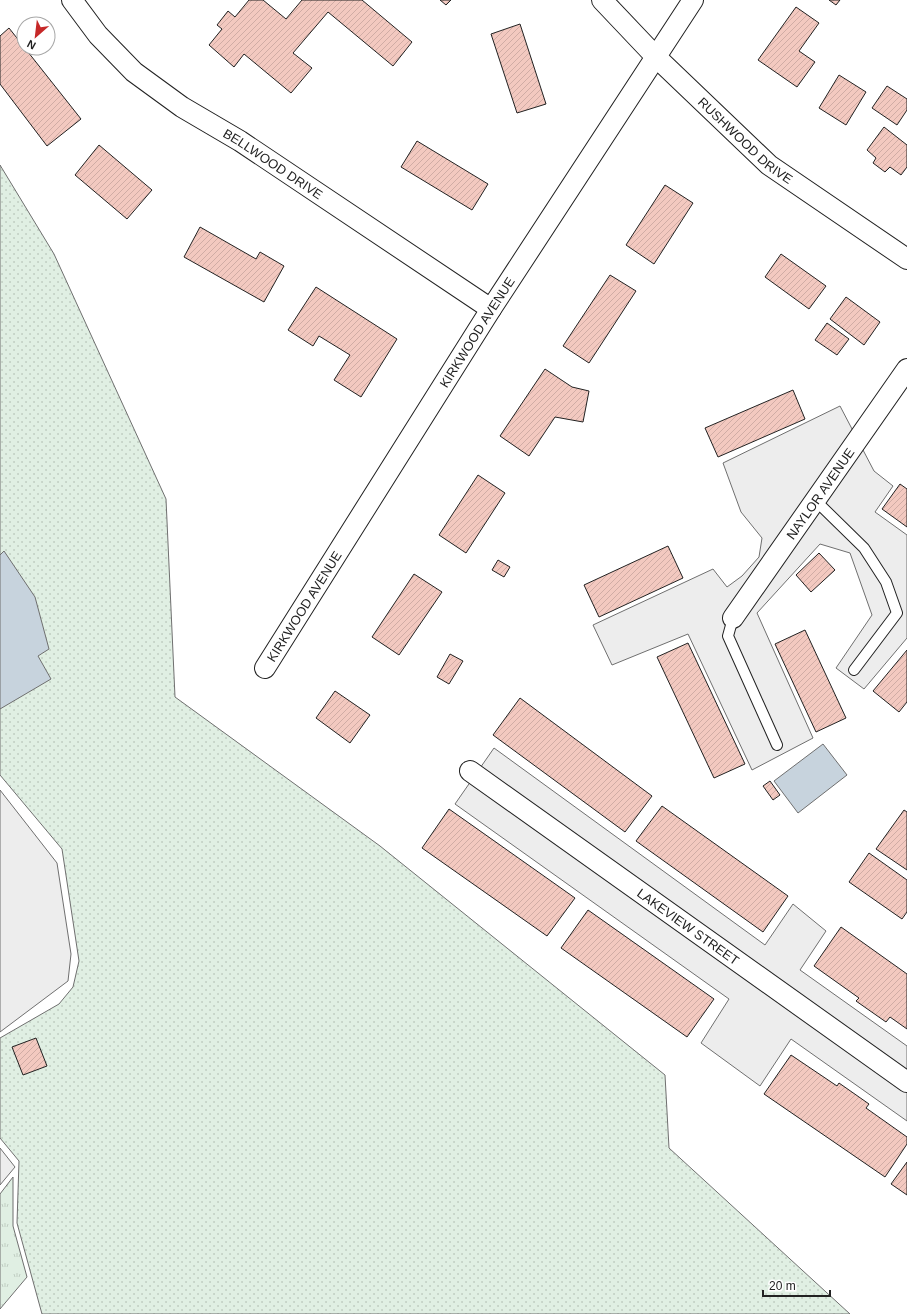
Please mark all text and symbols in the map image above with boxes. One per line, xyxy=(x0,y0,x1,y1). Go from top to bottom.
north arrow xyxy=(16,16,56,56)
text: N xyxy=(25,38,38,52)
street label: RUSHWOOD DRIVE xyxy=(695,94,796,187)
street label: BELLWOOD DRIVE xyxy=(221,125,326,202)
street label: KIRKWOOD AVENUE xyxy=(436,274,518,390)
street label: NAYLOR AVENUE xyxy=(783,445,857,542)
street label: KIRKWOOD AVENUE xyxy=(264,548,344,664)
street label: LAKEVIEW STREET xyxy=(635,885,742,968)
scale bar xyxy=(763,1272,830,1298)
text: 20 m xyxy=(769,1279,796,1293)

